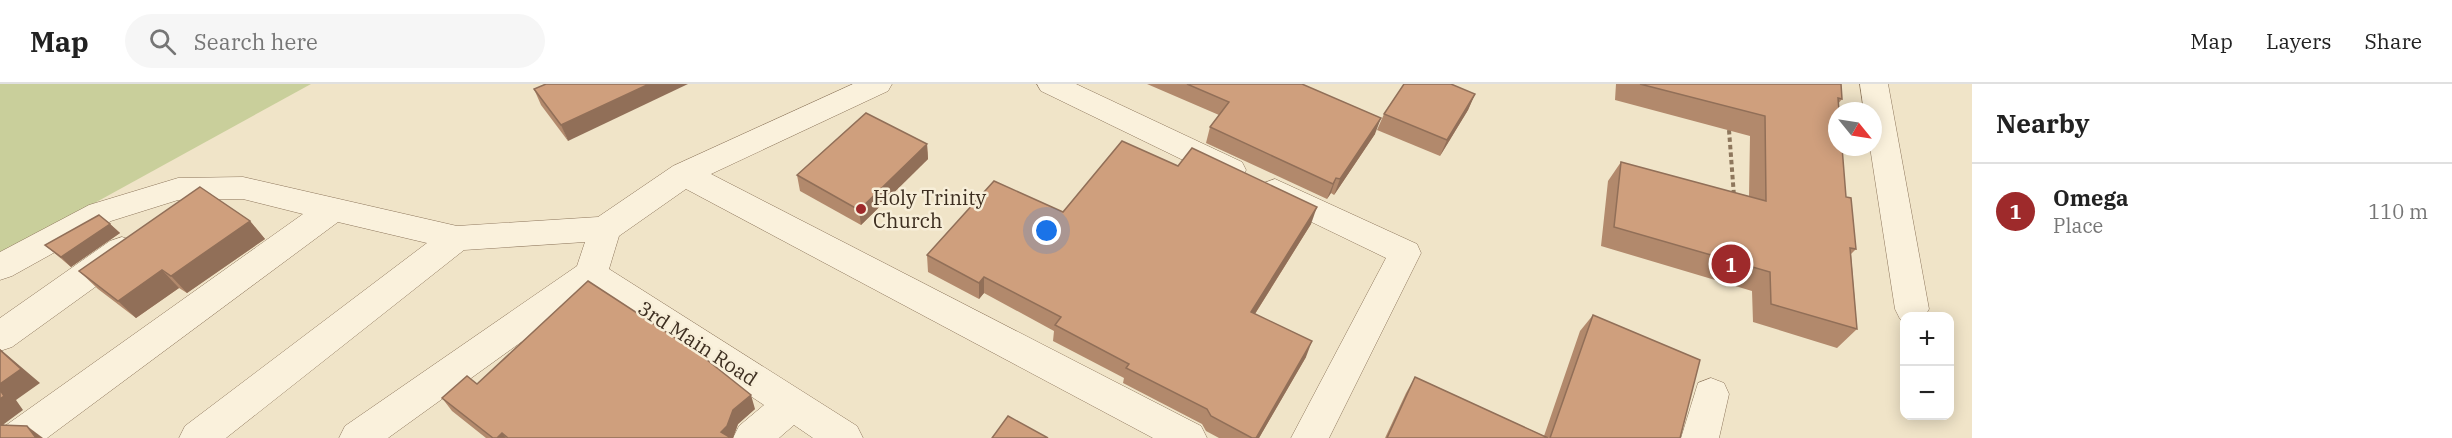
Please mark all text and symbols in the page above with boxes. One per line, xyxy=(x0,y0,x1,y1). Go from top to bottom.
search box xyxy=(125,14,545,68)
text: Map xyxy=(30,23,89,60)
icon: search xyxy=(146,25,179,58)
text: Search here xyxy=(194,27,318,56)
text: Map xyxy=(2190,27,2233,55)
text: Layers xyxy=(2266,27,2332,55)
text: Share xyxy=(2365,27,2422,55)
north arrow xyxy=(1828,102,1882,156)
text: Nearby xyxy=(1996,106,2090,140)
text: Omega xyxy=(2053,183,2129,212)
place label: Holy Trinity Church xyxy=(873,184,986,234)
text: 1 xyxy=(2010,198,2022,225)
text: 110 m xyxy=(2368,198,2428,225)
marker: Holy Trinity Church xyxy=(854,202,868,216)
text: Place xyxy=(2053,212,2103,239)
your location xyxy=(1032,216,1061,245)
pin: 1 xyxy=(1712,242,1750,286)
street label: 3rd Main Road xyxy=(633,294,763,392)
map controls xyxy=(1900,312,1954,420)
button: + xyxy=(1900,312,1954,366)
button: − xyxy=(1900,366,1954,420)

